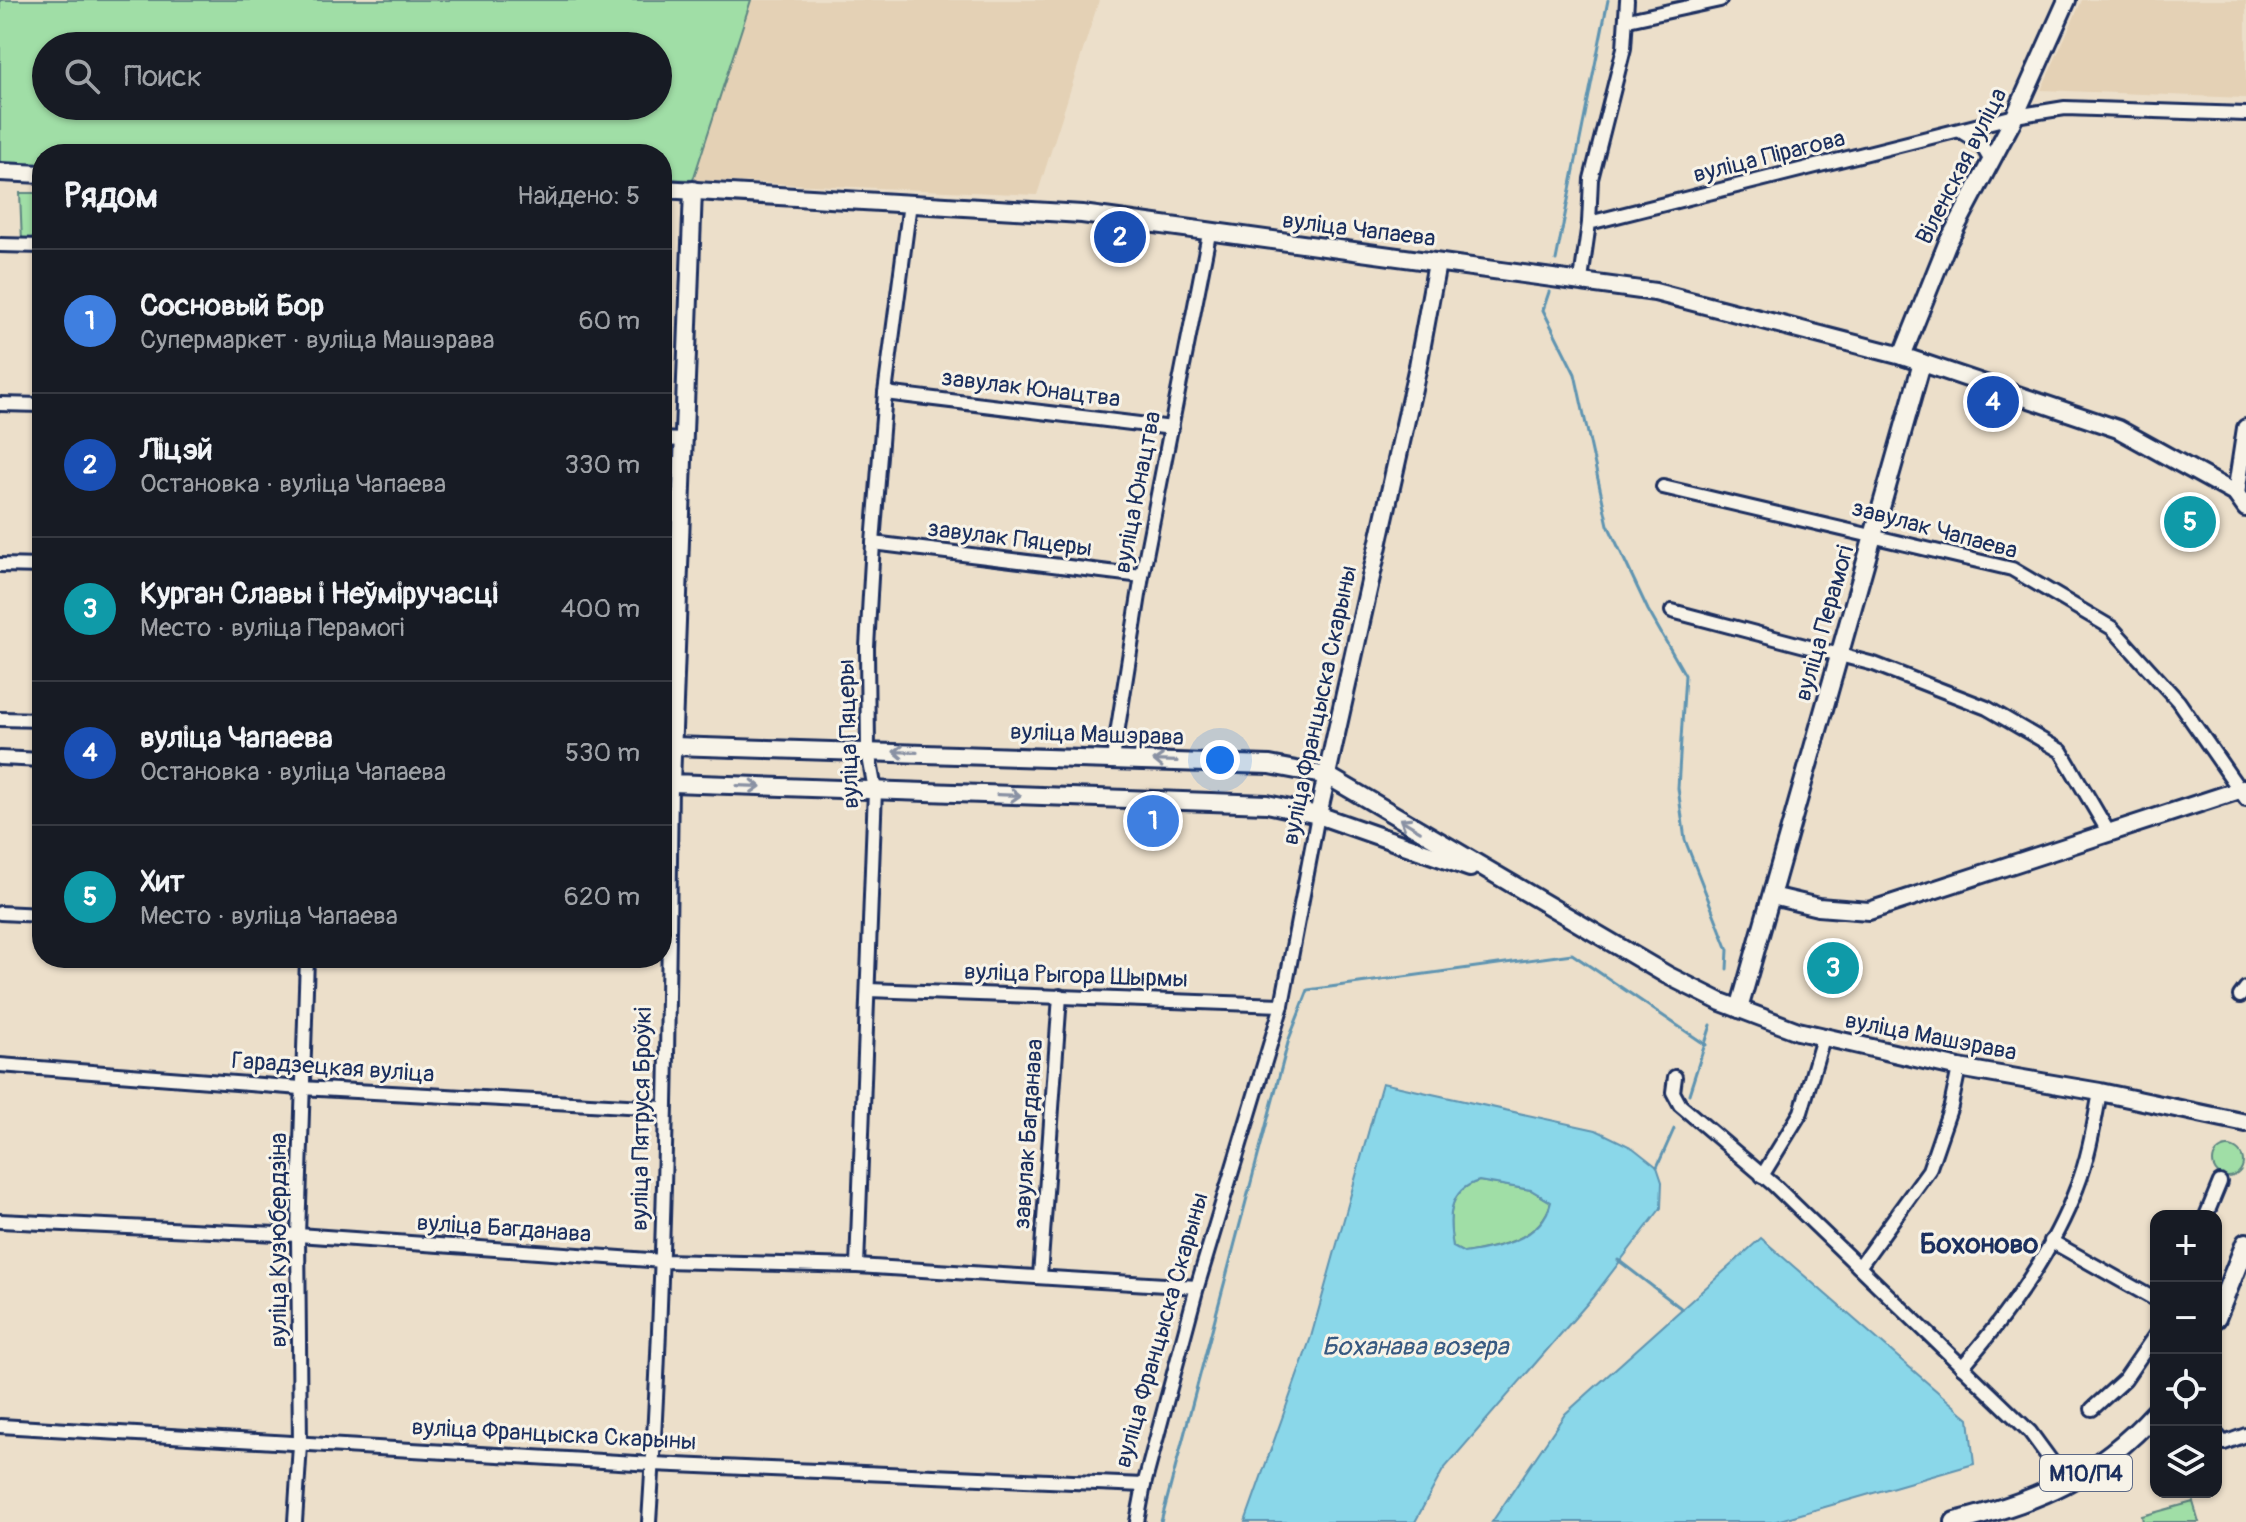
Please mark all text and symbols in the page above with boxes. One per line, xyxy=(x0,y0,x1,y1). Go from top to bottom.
search box xyxy=(32,32,672,120)
icon: search xyxy=(60,54,104,98)
text: Поиск xyxy=(124,58,202,95)
street label: Віленская вуліца xyxy=(1910,83,2013,249)
street label: вуліца Пірагова xyxy=(1690,124,1848,189)
text: Рядом xyxy=(64,175,158,218)
text: Найдено: 5 xyxy=(517,180,640,212)
street label: вуліца Чапаева xyxy=(1281,206,1437,253)
pin: 2 xyxy=(1094,207,1146,267)
text: Сосновый Бор xyxy=(140,287,324,324)
text: 1 xyxy=(85,305,95,337)
text: 60 m xyxy=(578,305,640,337)
text: Супермаркет · вуліца Машэрава xyxy=(140,324,495,356)
street label: завулак Юнацтва xyxy=(940,363,1122,414)
pin: 4 xyxy=(1967,372,2019,432)
street label: вуліца Юнацтва xyxy=(1108,409,1167,575)
text: Ліцэй xyxy=(140,431,213,468)
text: 2 xyxy=(83,449,97,481)
text: 330 m xyxy=(564,449,640,481)
text: Остановка · вуліца Чапаева xyxy=(140,468,446,500)
pin: 5 xyxy=(2164,492,2216,552)
street label: завулак Чапаева xyxy=(1849,493,2021,565)
street label: завулак Пяцеры xyxy=(926,514,1094,563)
street label: вуліца Перамогі xyxy=(1788,542,1861,704)
street label: вуліца Францыска Скарыны xyxy=(1276,563,1363,847)
text: Курган Славы і Неўміручасці xyxy=(140,575,498,612)
text: 3 xyxy=(83,593,97,625)
text: 400 m xyxy=(561,593,640,625)
text: Место · вуліца Перамогі xyxy=(140,612,405,644)
street label: вуліца Пяцеры xyxy=(831,659,866,809)
street label: вуліца Машэрава xyxy=(1009,717,1185,752)
text: вуліца Чапаева xyxy=(140,719,333,756)
text: 4 xyxy=(82,737,98,769)
text: 530 m xyxy=(565,737,640,769)
your location xyxy=(1200,740,1240,780)
one-way arrow xyxy=(892,744,919,759)
one-way arrow xyxy=(1152,753,1179,768)
text: Остановка · вуліца Чапаева xyxy=(140,756,446,788)
one-way arrow xyxy=(735,779,762,794)
one-way arrow xyxy=(995,788,1022,803)
pin: 1 xyxy=(1127,791,1179,851)
one-way arrow xyxy=(1399,816,1422,832)
text: Хит xyxy=(140,863,185,900)
text: 5 xyxy=(83,881,97,913)
text: 620 m xyxy=(564,881,640,913)
text: Место · вуліца Чапаева xyxy=(140,900,398,932)
pin: 3 xyxy=(1807,938,1859,998)
street label: вуліца Рыгора Шырмы xyxy=(963,957,1188,994)
street label: вуліца Машэрава xyxy=(1843,1006,2019,1067)
street label: вуліца Пятруся Броўкі xyxy=(625,1007,658,1231)
street label: завулак Багданава xyxy=(1007,1038,1050,1230)
street label: Гарадзецкая вуліца xyxy=(231,1046,435,1089)
street label: вуліца Кузюбердзіна xyxy=(264,1133,293,1348)
street label: вуліца Францыска Скарыны xyxy=(1108,1189,1215,1471)
street label: вуліца Багданава xyxy=(416,1208,592,1249)
map controls xyxy=(2150,1210,2222,1498)
button: + xyxy=(2150,1210,2222,1282)
district label: Бохоново xyxy=(1920,1227,2038,1262)
button: − xyxy=(2150,1282,2222,1354)
water label: Боханава возера xyxy=(1322,1331,1510,1363)
button: locate xyxy=(2150,1354,2222,1426)
street label: вуліца Францыска Скарыны xyxy=(411,1413,697,1456)
button: layers xyxy=(2150,1426,2222,1498)
road number: М10/П4 xyxy=(2040,1455,2132,1491)

